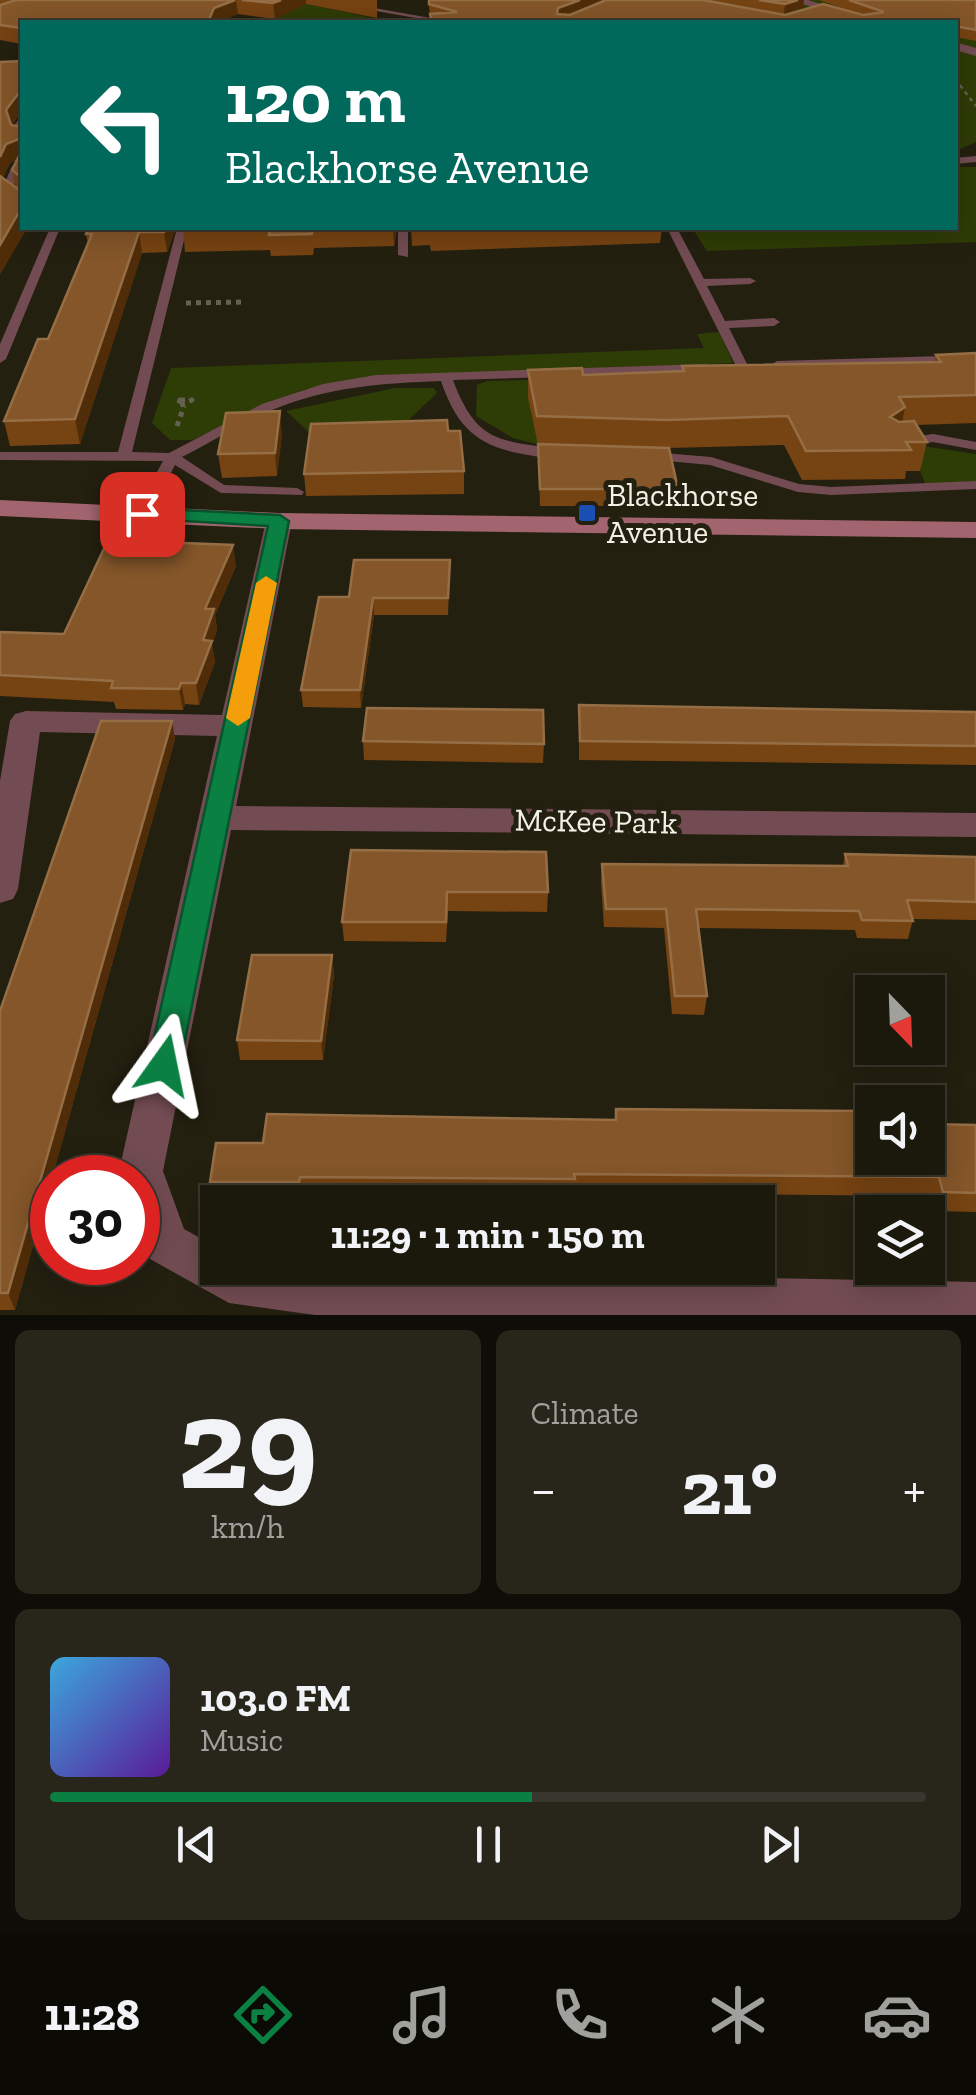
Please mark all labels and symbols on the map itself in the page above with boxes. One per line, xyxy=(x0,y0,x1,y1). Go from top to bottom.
pin xyxy=(100,472,185,557)
place label: Blackhorse Avenue xyxy=(607,476,758,551)
marker: Blackhorse Avenue xyxy=(576,502,598,524)
street label: McKee Park xyxy=(514,801,678,841)
north arrow xyxy=(855,975,945,1065)
position arrow xyxy=(112,1013,216,1117)
speed limit sign: 30 xyxy=(30,1155,160,1285)

